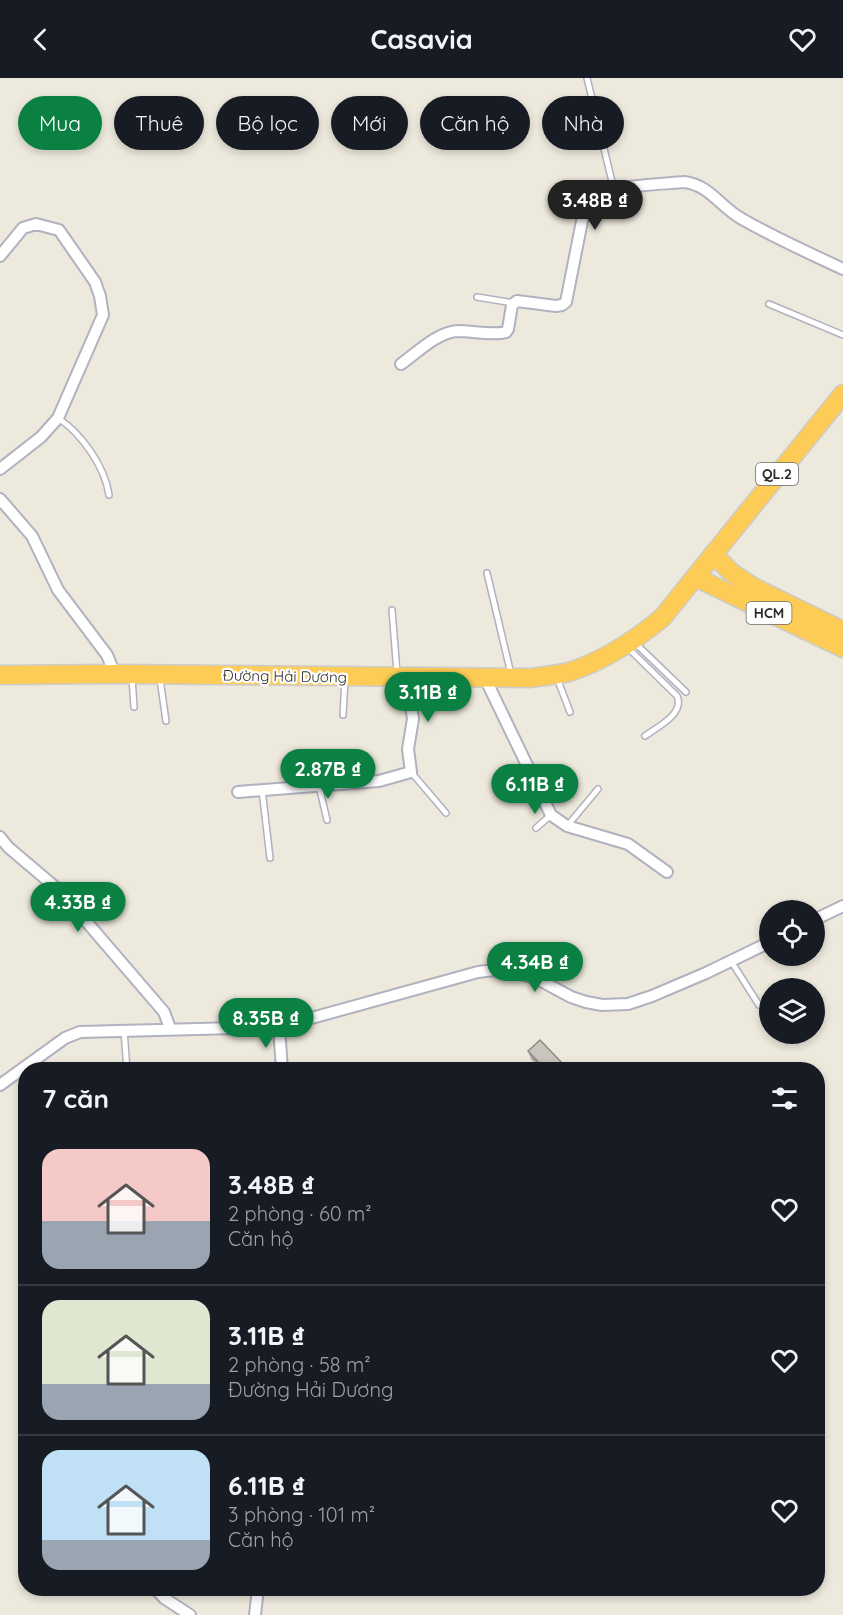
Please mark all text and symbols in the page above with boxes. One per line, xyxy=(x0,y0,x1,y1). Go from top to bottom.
text: Casavia xyxy=(370,22,473,56)
icon: back xyxy=(24,23,57,56)
icon: heart xyxy=(786,23,819,56)
chip: Mua xyxy=(18,96,102,150)
chip: Thuê xyxy=(114,96,204,150)
chip: Bộ lọc xyxy=(216,96,319,150)
chip: Mới xyxy=(331,96,408,150)
chip: Căn hộ xyxy=(420,96,530,150)
chip: Nhà xyxy=(542,96,624,150)
pin: 3.48B ₫ xyxy=(540,180,650,231)
text: 3.48B ₫ xyxy=(562,187,628,212)
road number: QL.2 xyxy=(756,463,798,485)
road number: HCM xyxy=(746,602,792,624)
street label: Đường Hải Dương xyxy=(223,665,347,687)
pin: 3.11B ₫ xyxy=(373,672,483,723)
text: 3.11B ₫ xyxy=(398,679,458,704)
pin: 2.87B ₫ xyxy=(273,749,383,800)
text: 2.87B ₫ xyxy=(294,756,362,781)
pin: 6.11B ₫ xyxy=(480,764,590,815)
text: 6.11B ₫ xyxy=(505,771,565,796)
pin: 4.33B ₫ xyxy=(23,882,133,933)
text: 4.33B ₫ xyxy=(45,889,111,914)
map controls xyxy=(759,900,825,1044)
button: locate xyxy=(759,900,825,966)
pin: 4.34B ₫ xyxy=(480,942,590,993)
text: 4.34B ₫ xyxy=(501,949,569,974)
button: layers xyxy=(759,978,825,1044)
pin: 8.35B ₫ xyxy=(211,998,321,1049)
text: 8.35B ₫ xyxy=(233,1005,299,1030)
text: 7 căn xyxy=(42,1082,109,1115)
icon: filters xyxy=(768,1082,801,1115)
text: 3.48B ₫ xyxy=(228,1168,315,1201)
icon: home xyxy=(90,1173,162,1245)
icon: heart xyxy=(768,1193,801,1226)
text: 2 phòng · 60 m² xyxy=(228,1201,372,1226)
text: Căn hộ xyxy=(228,1226,294,1251)
text: 3.11B ₫ xyxy=(228,1319,305,1352)
icon: home xyxy=(90,1324,162,1396)
icon: heart xyxy=(768,1344,801,1377)
text: 2 phòng · 58 m² xyxy=(228,1352,371,1377)
text: Đường Hải Dương xyxy=(228,1377,393,1402)
text: 6.11B ₫ xyxy=(228,1469,305,1502)
icon: home xyxy=(90,1474,162,1546)
icon: heart xyxy=(768,1494,801,1527)
text: 3 phòng · 101 m² xyxy=(228,1502,375,1527)
text: Căn hộ xyxy=(228,1527,294,1552)

